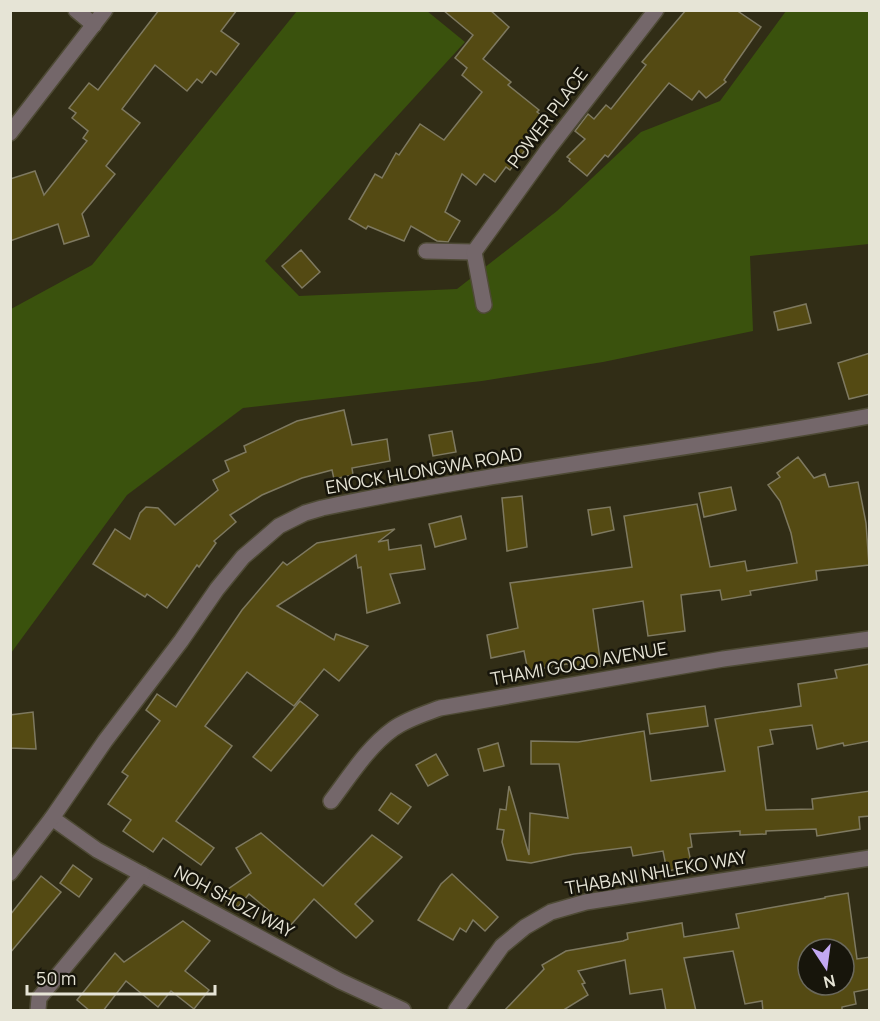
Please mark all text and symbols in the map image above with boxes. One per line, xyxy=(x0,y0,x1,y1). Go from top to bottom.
street label: POWER PLACE xyxy=(502,62,593,172)
street label: ENOCK HLONGWA ROAD xyxy=(324,441,524,499)
street label: THAMI GOQO AVENUE xyxy=(488,636,669,690)
street label: THABANI NHLEKO WAY xyxy=(563,844,749,900)
street label: NOH SHOZI WAY xyxy=(170,859,299,943)
north arrow xyxy=(796,937,856,997)
scale bar xyxy=(27,958,214,996)
text: 50 m xyxy=(36,966,76,990)
text: N xyxy=(821,970,837,994)

